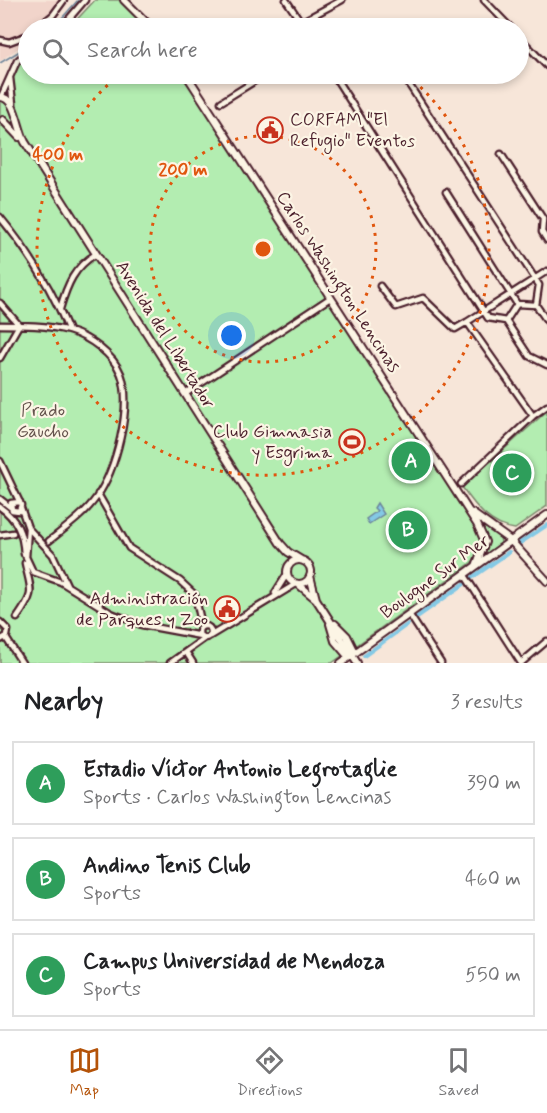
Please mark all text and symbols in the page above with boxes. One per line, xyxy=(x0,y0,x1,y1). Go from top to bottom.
search box xyxy=(18,18,529,84)
icon: search xyxy=(39,35,72,68)
text: Search here xyxy=(87,37,198,65)
place label: CORFAM "El Refugio" Eventos xyxy=(290,108,415,154)
public building icon: CORFAM "El Refugio" Eventos xyxy=(255,115,285,145)
text: 400 m xyxy=(33,143,83,167)
text: 200 m xyxy=(158,158,208,182)
street label: Carlos Washington Lencinas xyxy=(269,187,406,378)
centre of rings xyxy=(253,239,273,259)
street label: Avenida del Libertador xyxy=(110,256,221,414)
your location xyxy=(217,321,246,350)
park label: Prado Gaucho xyxy=(17,399,69,444)
place label: Club Gimnasia y Esgrima xyxy=(213,420,332,466)
sports icon: Club Gimnasia y Esgrima xyxy=(337,427,367,457)
pin: A xyxy=(392,438,430,484)
pin: C xyxy=(492,450,532,496)
pin: B xyxy=(388,508,428,552)
street label: Boulogne Sur Mer xyxy=(376,530,494,624)
place label: Administración de Parques y Zoo xyxy=(76,587,208,632)
public building icon: Administración de Parques y Zoo xyxy=(212,594,242,624)
text: Nearby xyxy=(24,685,103,719)
text: 3 results xyxy=(451,689,523,716)
text: Estadio Víctor Antonio Legrotaglie xyxy=(83,756,397,784)
text: A xyxy=(39,770,52,797)
text: 390 m xyxy=(467,770,521,797)
text: Sports · Carlos Washington Lencinas xyxy=(83,784,392,811)
text: Andino Tenis Club xyxy=(83,852,251,880)
text: B xyxy=(39,866,52,893)
text: 460 m xyxy=(465,866,521,893)
text: Sports xyxy=(83,880,141,907)
text: Campus Universidad de Mendoza xyxy=(83,948,385,976)
text: C xyxy=(38,962,53,989)
text: 550 m xyxy=(465,962,521,989)
text: Sports xyxy=(83,976,141,1003)
tab: Map xyxy=(68,1044,101,1101)
tab: Directions xyxy=(237,1044,303,1101)
tab: Saved xyxy=(439,1044,479,1101)

